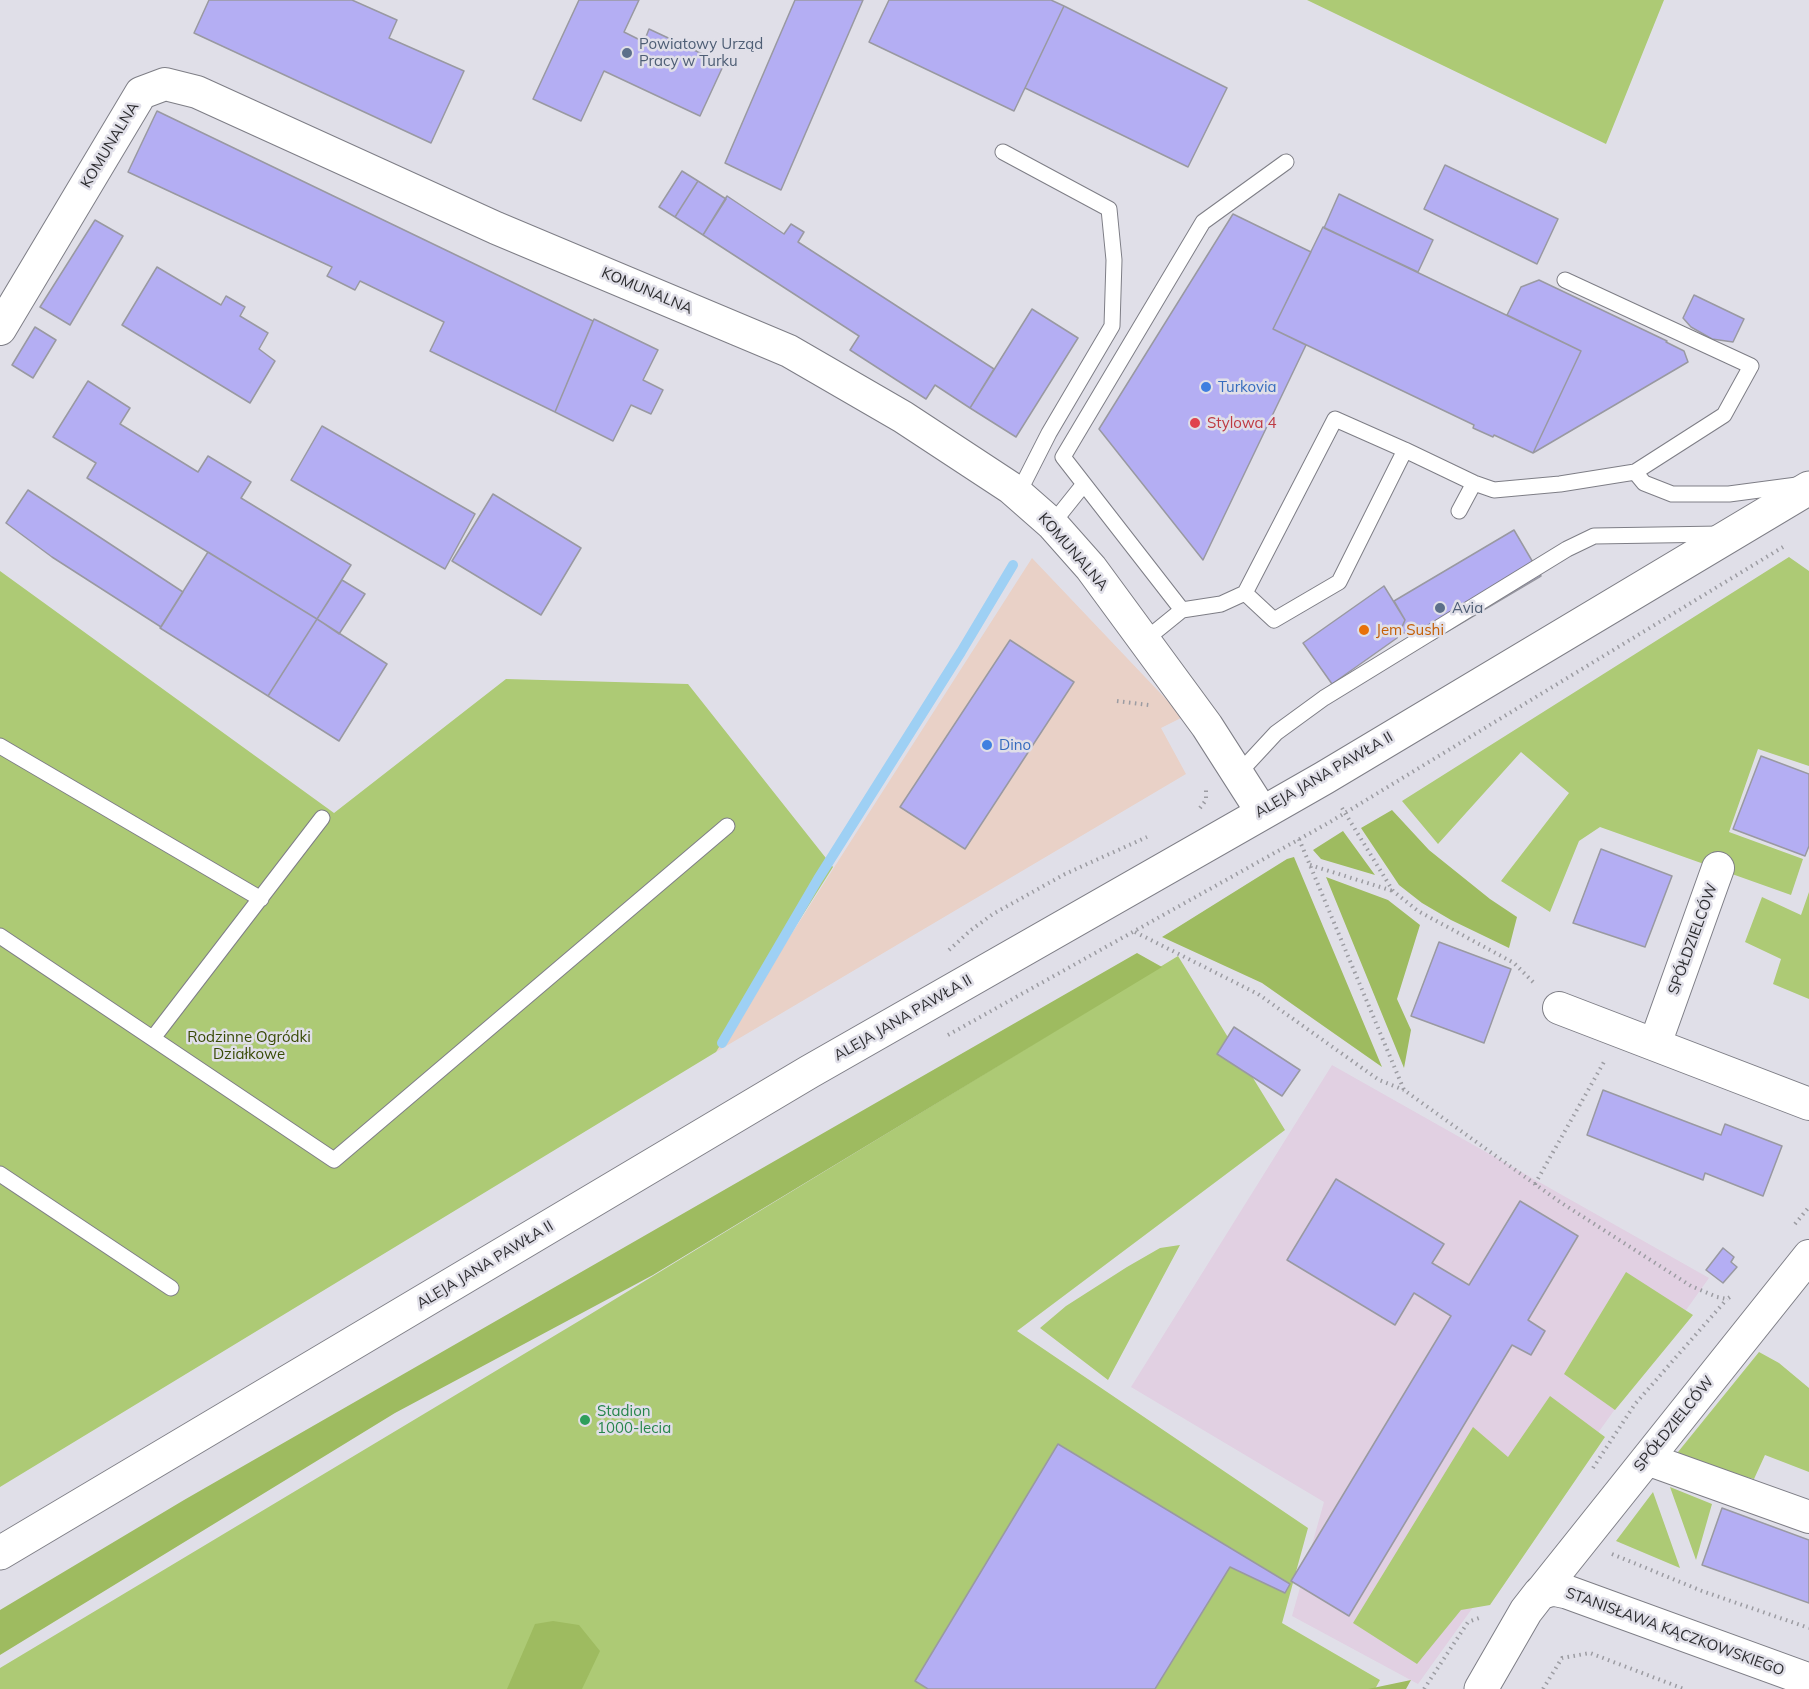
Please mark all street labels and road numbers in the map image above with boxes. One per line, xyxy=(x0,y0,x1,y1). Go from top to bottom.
street label: KOMUNALNA xyxy=(77,99,143,191)
street label: KOMUNALNA xyxy=(599,264,695,318)
street label: KOMUNALNA xyxy=(1034,509,1112,595)
street label: ALEJA JANA PAWŁA II xyxy=(1252,728,1396,822)
street label: SPÓŁDZIELCÓW xyxy=(1665,881,1721,997)
street label: ALEJA JANA PAWŁA II xyxy=(831,971,975,1065)
street label: ALEJA JANA PAWŁA II xyxy=(413,1217,557,1313)
street label: SPÓŁDZIELCÓW xyxy=(1630,1373,1718,1475)
street label: STANISŁAWA KĄCZKOWSKIEGO xyxy=(1563,1584,1787,1680)

